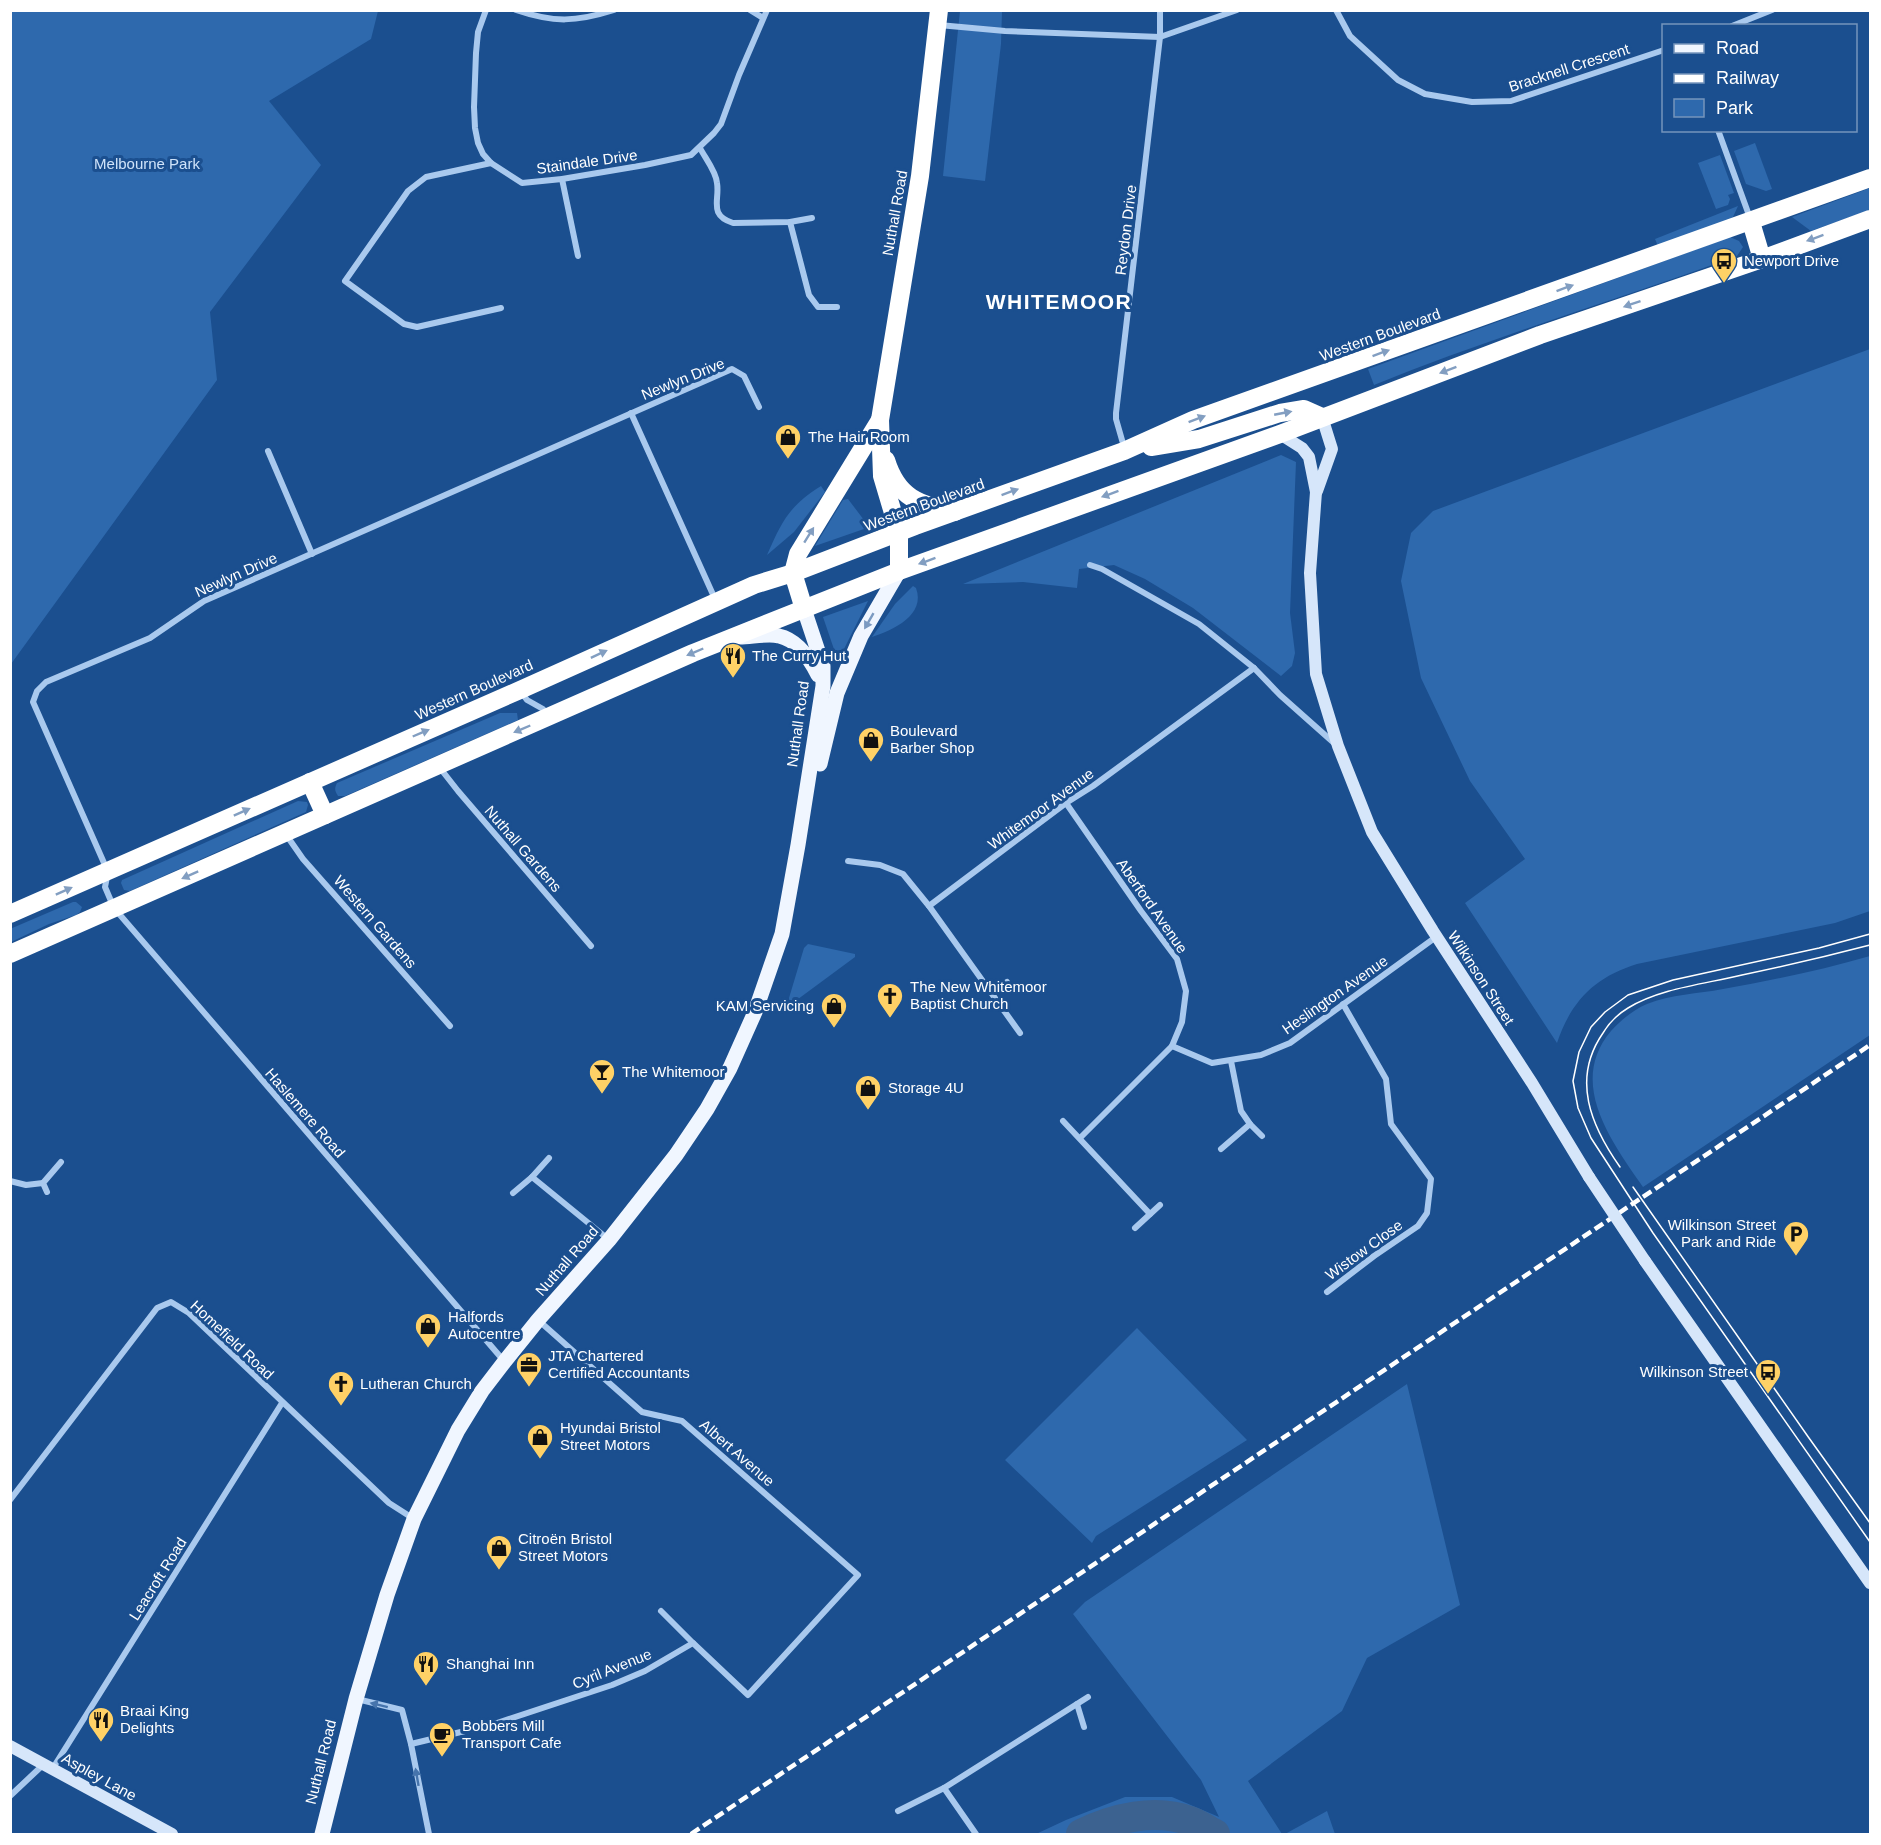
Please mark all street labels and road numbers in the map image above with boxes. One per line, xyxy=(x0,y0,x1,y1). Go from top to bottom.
street label: Bracknell Crescent xyxy=(1506,40,1632,95)
street label: Staindale Drive xyxy=(535,146,638,177)
street label: Nuthall Road xyxy=(879,169,910,257)
street label: Reydon Drive xyxy=(1112,184,1139,276)
street label: Western Boulevard xyxy=(1317,305,1443,364)
street label: Newlyn Drive xyxy=(639,354,727,403)
street label: Western Boulevard xyxy=(861,475,987,534)
street label: Newlyn Drive xyxy=(192,549,280,600)
street label: Western Boulevard xyxy=(412,656,535,723)
street label: Nuthall Road xyxy=(783,680,812,768)
street label: Whitemoor Avenue xyxy=(985,765,1097,853)
street label: Nuthall Gardens xyxy=(481,802,565,895)
street label: Aberford Avenue xyxy=(1113,855,1191,956)
street label: Western Gardens xyxy=(330,872,420,972)
street label: Wilkinson Street xyxy=(1445,928,1519,1028)
street label: Heslington Avenue xyxy=(1279,952,1391,1037)
street label: Haslemere Road xyxy=(262,1065,349,1161)
street label: Wistow Close xyxy=(1322,1216,1405,1283)
street label: Nuthall Road xyxy=(532,1222,601,1299)
street label: Homefield Road xyxy=(187,1297,277,1383)
street label: Albert Avenue xyxy=(697,1416,778,1490)
street label: Leacroft Road xyxy=(125,1534,190,1623)
street label: Cyril Avenue xyxy=(570,1645,654,1692)
street label: Nuthall Road xyxy=(302,1718,339,1806)
street label: Aspley Lane xyxy=(59,1749,139,1804)

